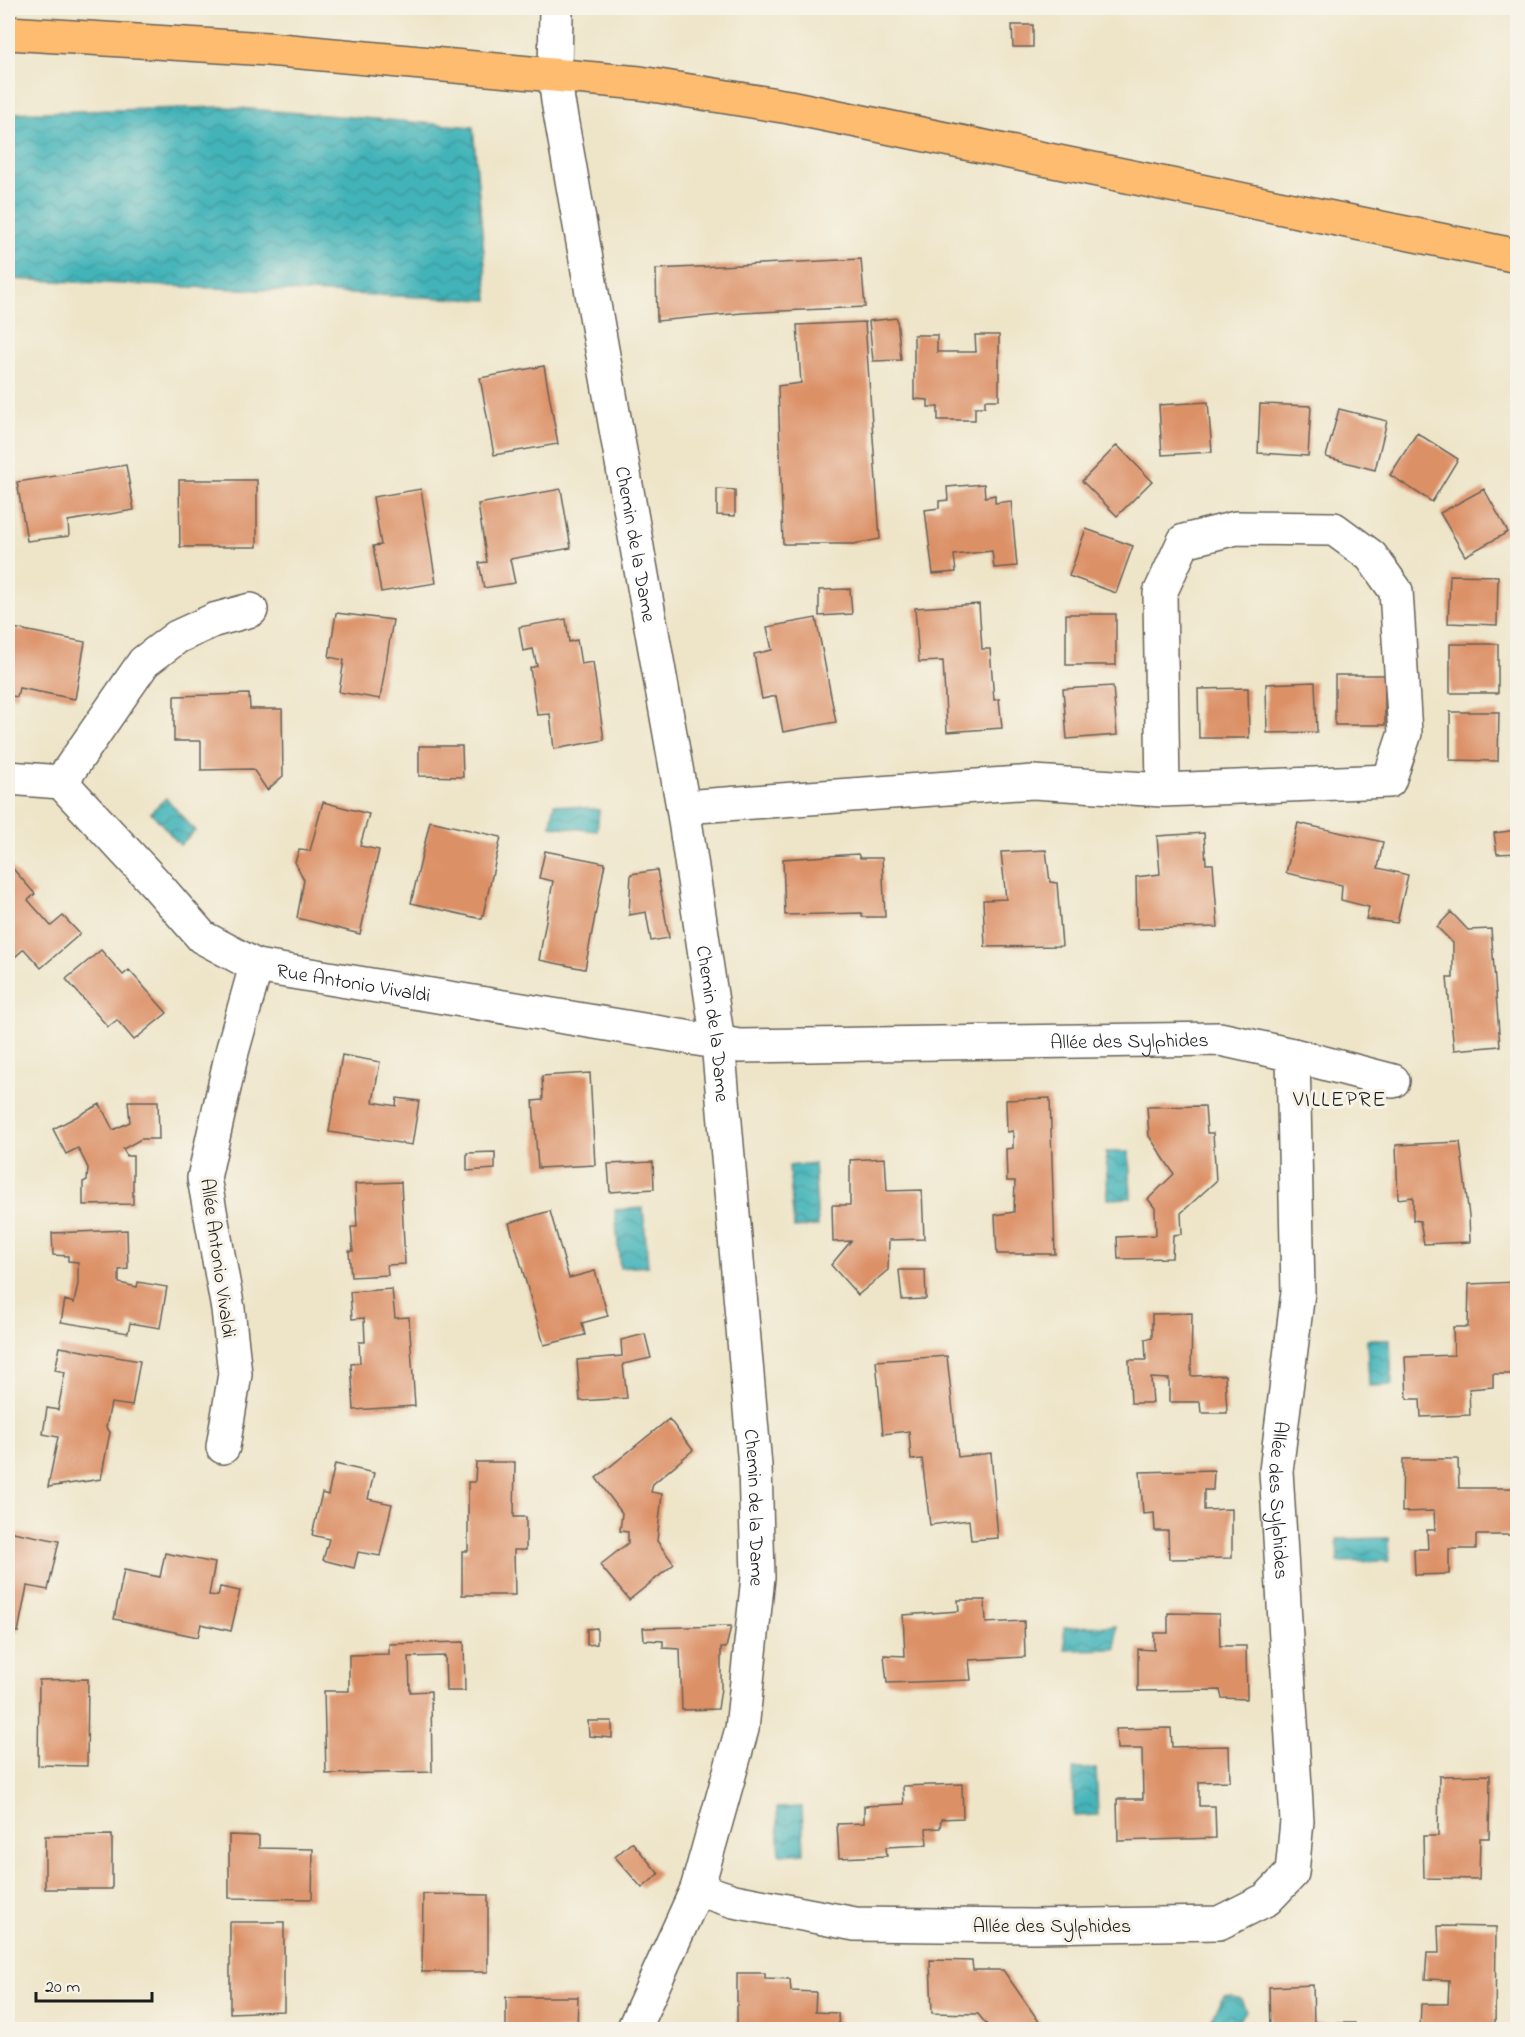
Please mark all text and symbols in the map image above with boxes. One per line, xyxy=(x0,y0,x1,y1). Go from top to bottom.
street label: Chemin de la Dame xyxy=(606,464,662,625)
street label: Chemin de la Dame xyxy=(687,944,735,1103)
street label: Rue Antonio Vivaldi xyxy=(274,958,432,1012)
street label: Allée des Sylphides xyxy=(1050,1027,1209,1058)
district label: VILLEPRE xyxy=(1292,1085,1387,1117)
street label: Allée Antonio Vivaldi xyxy=(191,1177,242,1340)
street label: Allée des Sylphides xyxy=(1259,1419,1294,1580)
street label: Chemin de la Dame xyxy=(735,1428,770,1588)
street label: Allée des Sylphides xyxy=(973,1913,1131,1942)
scale bar xyxy=(36,1965,152,2003)
text: 20 m xyxy=(45,1975,80,2001)

